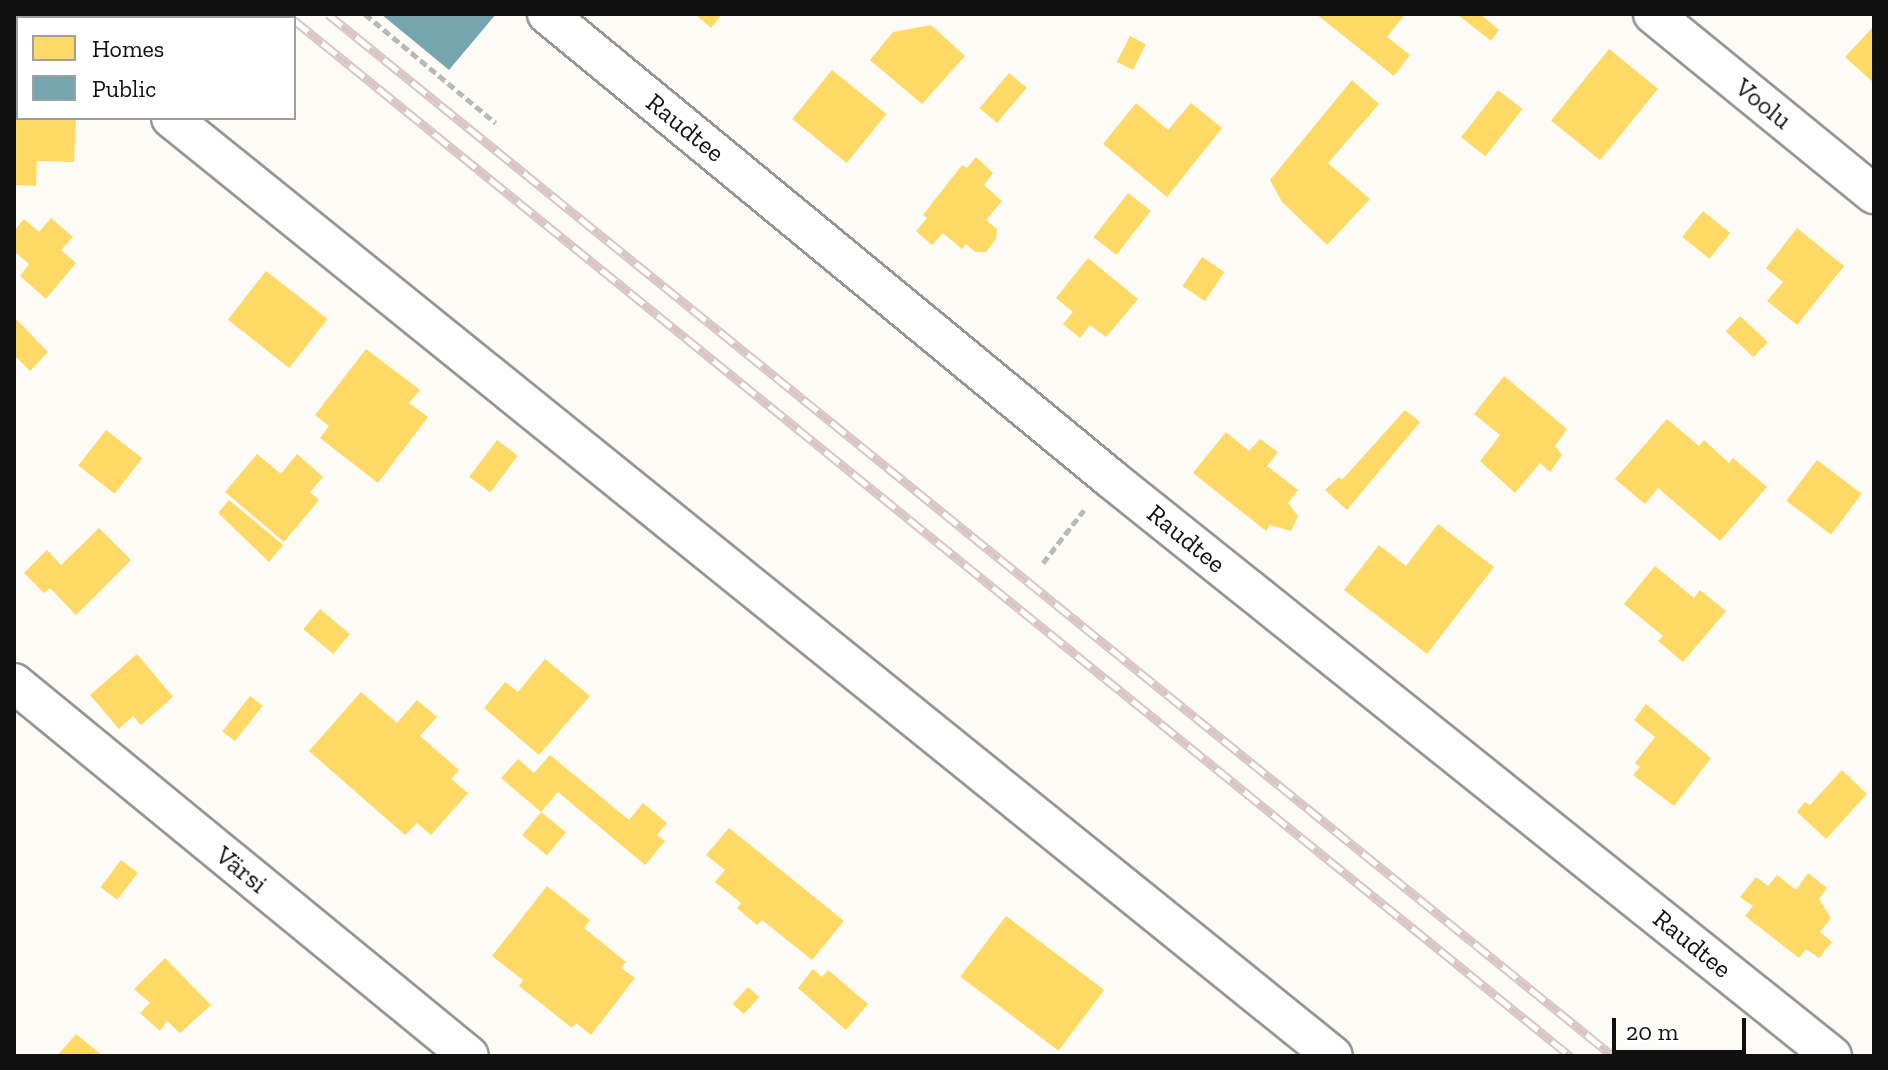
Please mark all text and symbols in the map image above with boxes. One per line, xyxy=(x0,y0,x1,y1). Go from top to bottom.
legend xyxy=(16,16,296,120)
text: Homes xyxy=(92,34,164,63)
street label: Voolu xyxy=(1729,72,1797,136)
text: Public xyxy=(92,74,156,103)
street label: Raudtee xyxy=(640,87,730,169)
street label: Raudtee xyxy=(1141,498,1231,580)
street label: Värsi xyxy=(209,840,273,900)
street label: Raudtee xyxy=(1647,903,1737,985)
scale bar xyxy=(1616,1002,1750,1052)
text: 20 m xyxy=(1626,1017,1678,1046)

